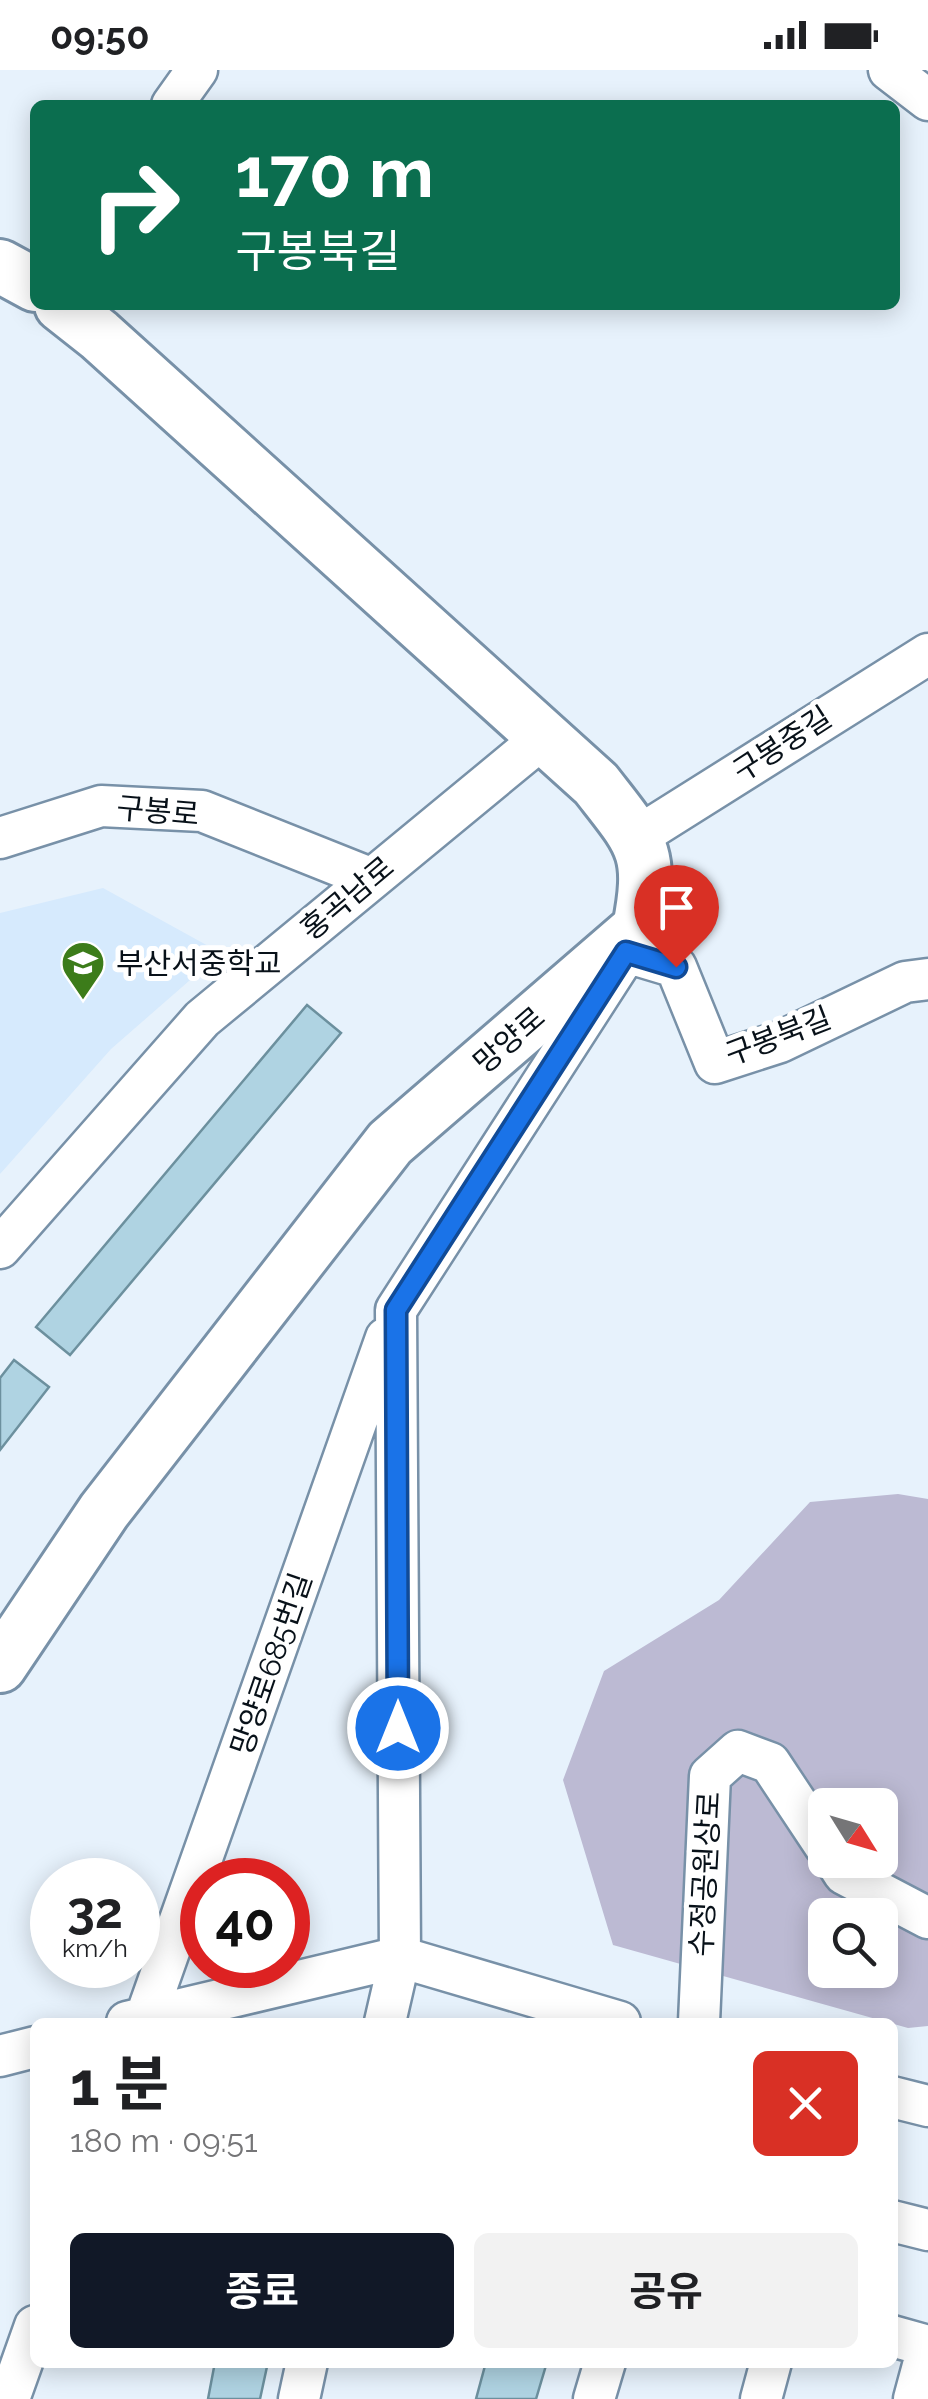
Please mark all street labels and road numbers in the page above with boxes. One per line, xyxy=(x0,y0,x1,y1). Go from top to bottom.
street label: 구봉중길 xyxy=(726,699,838,789)
street label: 구봉로 xyxy=(115,790,201,832)
street label: 홍곡남로 xyxy=(293,849,401,947)
street label: 망양로 xyxy=(466,1000,552,1080)
street label: 구봉북길 xyxy=(720,1000,836,1072)
street label: 망양로685번길 xyxy=(223,1568,319,1760)
street label: 수정공원상로 xyxy=(683,1790,727,1958)

